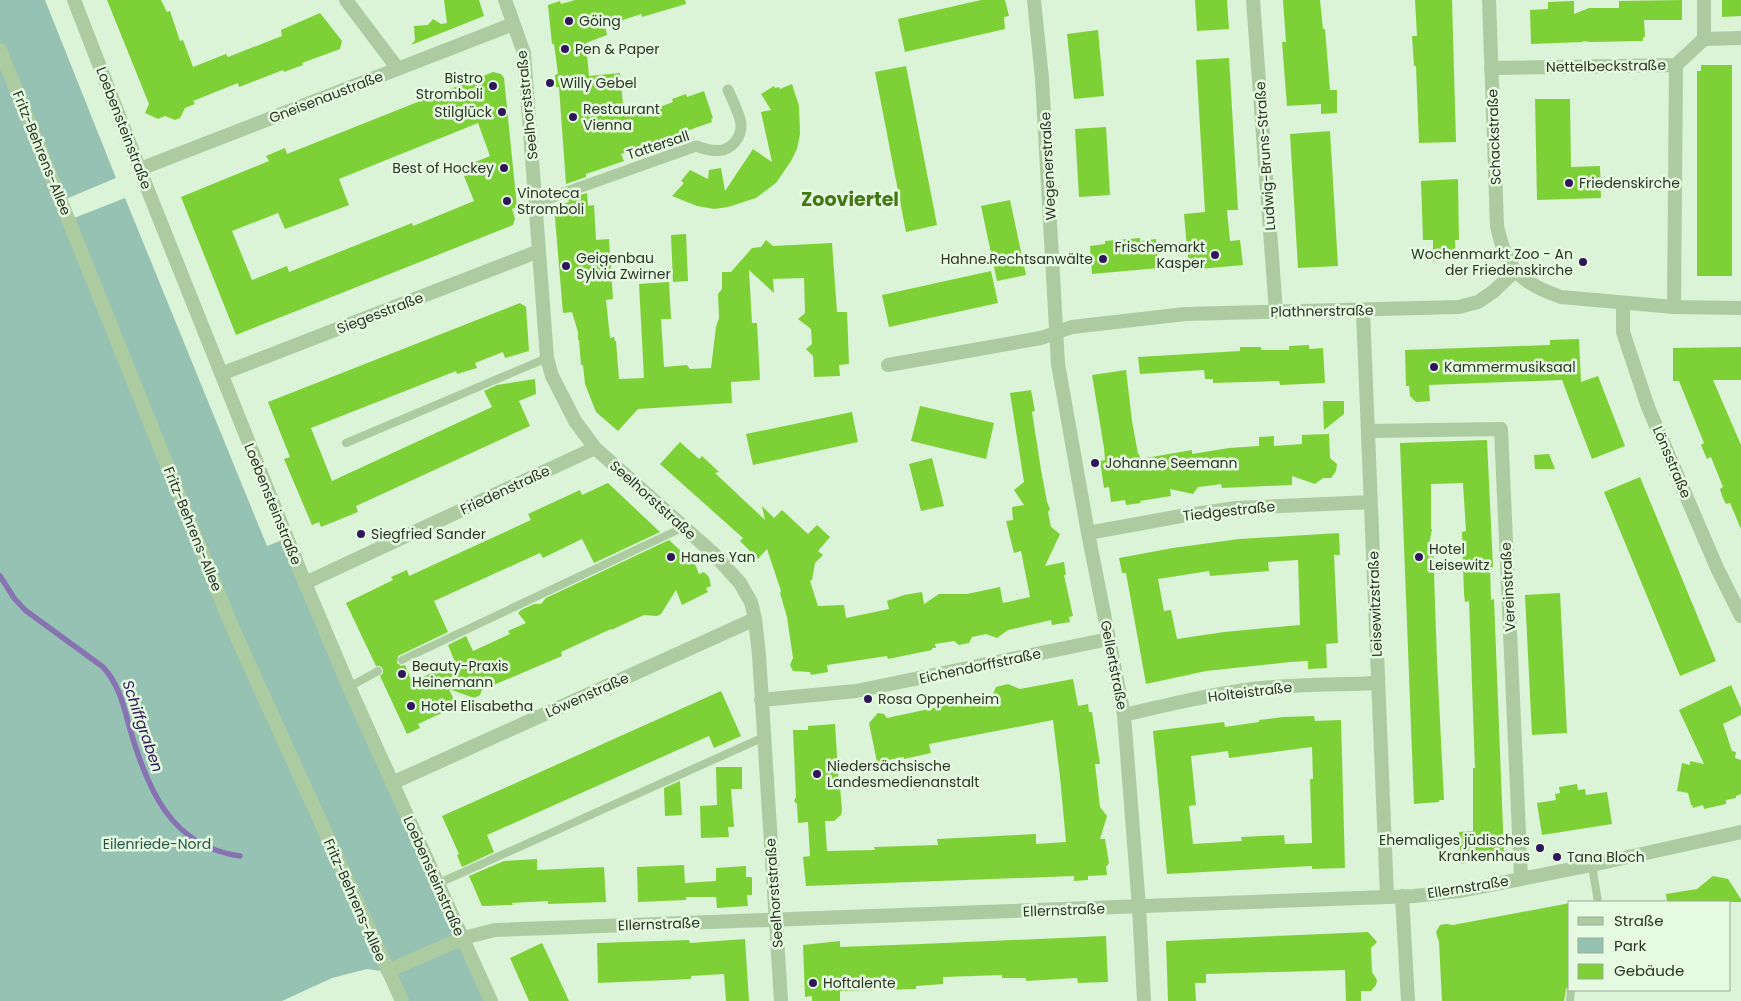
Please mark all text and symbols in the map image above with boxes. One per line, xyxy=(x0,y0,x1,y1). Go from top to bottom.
place label: Göing xyxy=(579,11,621,31)
marker: Göing xyxy=(563,15,575,27)
place label: Pen & Paper xyxy=(575,39,660,59)
marker: Pen & Paper xyxy=(559,43,571,55)
street label: Seelhorststraße xyxy=(511,49,543,161)
street label: Nettelbeckstraße xyxy=(1546,55,1666,77)
street label: Loebensteinstraße xyxy=(91,64,157,192)
street label: Gneisenaustraße xyxy=(266,66,386,128)
place label: Bistro Stromboli xyxy=(416,68,483,104)
place label: Willy Gebel xyxy=(560,73,637,93)
marker: Willy Gebel xyxy=(544,77,556,89)
marker: Bistro Stromboli xyxy=(487,80,499,92)
street label: Ludwig-Bruns-Straße xyxy=(1250,80,1280,231)
street label: Fritz-Behrens-Allee xyxy=(8,88,76,219)
street label: Schackstraße xyxy=(1482,88,1506,185)
place label: Restaurant Vienna xyxy=(583,99,660,135)
place label: Stilglück xyxy=(434,102,493,122)
marker: Stilglück xyxy=(496,106,508,118)
marker: Restaurant Vienna xyxy=(567,111,579,123)
street label: Wegenerstraße xyxy=(1035,111,1061,221)
street label: Tattersall xyxy=(624,125,692,165)
place label: Best of Hockey xyxy=(392,158,494,178)
marker: Best of Hockey xyxy=(498,162,510,174)
place label: Friedenskirche xyxy=(1579,173,1680,193)
marker: Friedenskirche xyxy=(1563,177,1575,189)
place label: Vinoteca Stromboli xyxy=(517,183,584,219)
district label: Zooviertel xyxy=(801,186,899,213)
marker: Vinoteca Stromboli xyxy=(501,195,513,207)
place label: Frischemarkt Kasper xyxy=(1114,237,1205,273)
place label: Wochenmarkt Zoo - An der Friedenskirche xyxy=(1411,244,1573,280)
place label: Geigenbau Sylvia Zwirner xyxy=(576,248,671,284)
place label: Hahne.Rechtsanwälte xyxy=(941,249,1093,269)
marker: Frischemarkt Kasper xyxy=(1209,249,1221,261)
marker: Hahne.Rechtsanwälte xyxy=(1097,253,1109,265)
marker: Wochenmarkt Zoo - An der Friedenskirche xyxy=(1577,256,1589,268)
marker: Geigenbau Sylvia Zwirner xyxy=(560,260,572,272)
street label: Siegesstraße xyxy=(334,287,426,339)
street label: Plathnerstraße xyxy=(1270,300,1374,322)
place label: Kammermusiksaal xyxy=(1444,357,1576,377)
marker: Kammermusiksaal xyxy=(1428,361,1440,373)
street label: Lönsstraße xyxy=(1648,423,1696,501)
street label: Loebensteinstraße xyxy=(239,440,307,568)
place label: Johanne Seemann xyxy=(1105,453,1238,473)
street label: Seelhorststraße xyxy=(605,456,701,544)
marker: Johanne Seemann xyxy=(1089,457,1101,469)
street label: Friedenstraße xyxy=(457,460,553,520)
street label: Fritz-Behrens-Allee xyxy=(159,464,227,595)
street label: Tiedgestraße xyxy=(1182,496,1276,526)
place label: Siegfried Sander xyxy=(371,524,486,544)
marker: Siegfried Sander xyxy=(355,528,367,540)
place label: Hotel Leisewitz xyxy=(1429,539,1490,575)
street label: Vereinstraße xyxy=(1496,541,1520,632)
place label: Hanes Yan xyxy=(681,547,755,567)
street label: Leisewitzstraße xyxy=(1363,550,1387,657)
marker: Hanes Yan xyxy=(665,551,677,563)
marker: Hotel Leisewitz xyxy=(1413,551,1425,563)
street label: Gellertstraße xyxy=(1096,619,1133,712)
street label: Eichendorffstraße xyxy=(917,643,1043,689)
place label: Beauty-Praxis Heinemann xyxy=(412,656,509,692)
marker: Beauty-Praxis Heinemann xyxy=(396,668,408,680)
street label: Löwenstraße xyxy=(542,668,632,722)
water label: Schiffgraben xyxy=(117,677,169,775)
street label: Holteistraße xyxy=(1207,677,1294,707)
place label: Rosa Oppenheim xyxy=(878,689,999,709)
marker: Rosa Oppenheim xyxy=(862,693,874,705)
place label: Hotel Elisabetha xyxy=(421,696,533,716)
marker: Hotel Elisabetha xyxy=(405,700,417,712)
place label: Niedersächsische Landesmedienanstalt xyxy=(827,756,979,792)
marker: Niedersächsische Landesmedienanstalt xyxy=(811,768,823,780)
street label: Loebensteinstraße xyxy=(399,813,470,940)
place label: Ehemaliges jüdisches Krankenhaus xyxy=(1379,830,1530,866)
park label: Eilenriede-Nord xyxy=(103,834,211,854)
street label: Fritz-Behrens-Allee xyxy=(319,835,391,965)
street label: Seelhorststraße xyxy=(760,837,788,949)
marker: Ehemaliges jüdisches Krankenhaus xyxy=(1534,842,1546,854)
place label: Tana Bloch xyxy=(1567,847,1645,867)
marker: Tana Bloch xyxy=(1551,851,1563,863)
street label: Ellernstraße xyxy=(1426,871,1510,903)
street label: Ellernstraße xyxy=(1023,899,1106,921)
legend xyxy=(1568,901,1731,991)
text: Straße xyxy=(1614,910,1664,931)
street label: Ellernstraße xyxy=(618,913,701,935)
text: Park xyxy=(1614,935,1646,956)
text: Gebäude xyxy=(1614,960,1684,981)
place label: Hoftalente xyxy=(823,973,896,993)
marker: Hoftalente xyxy=(807,977,819,989)

